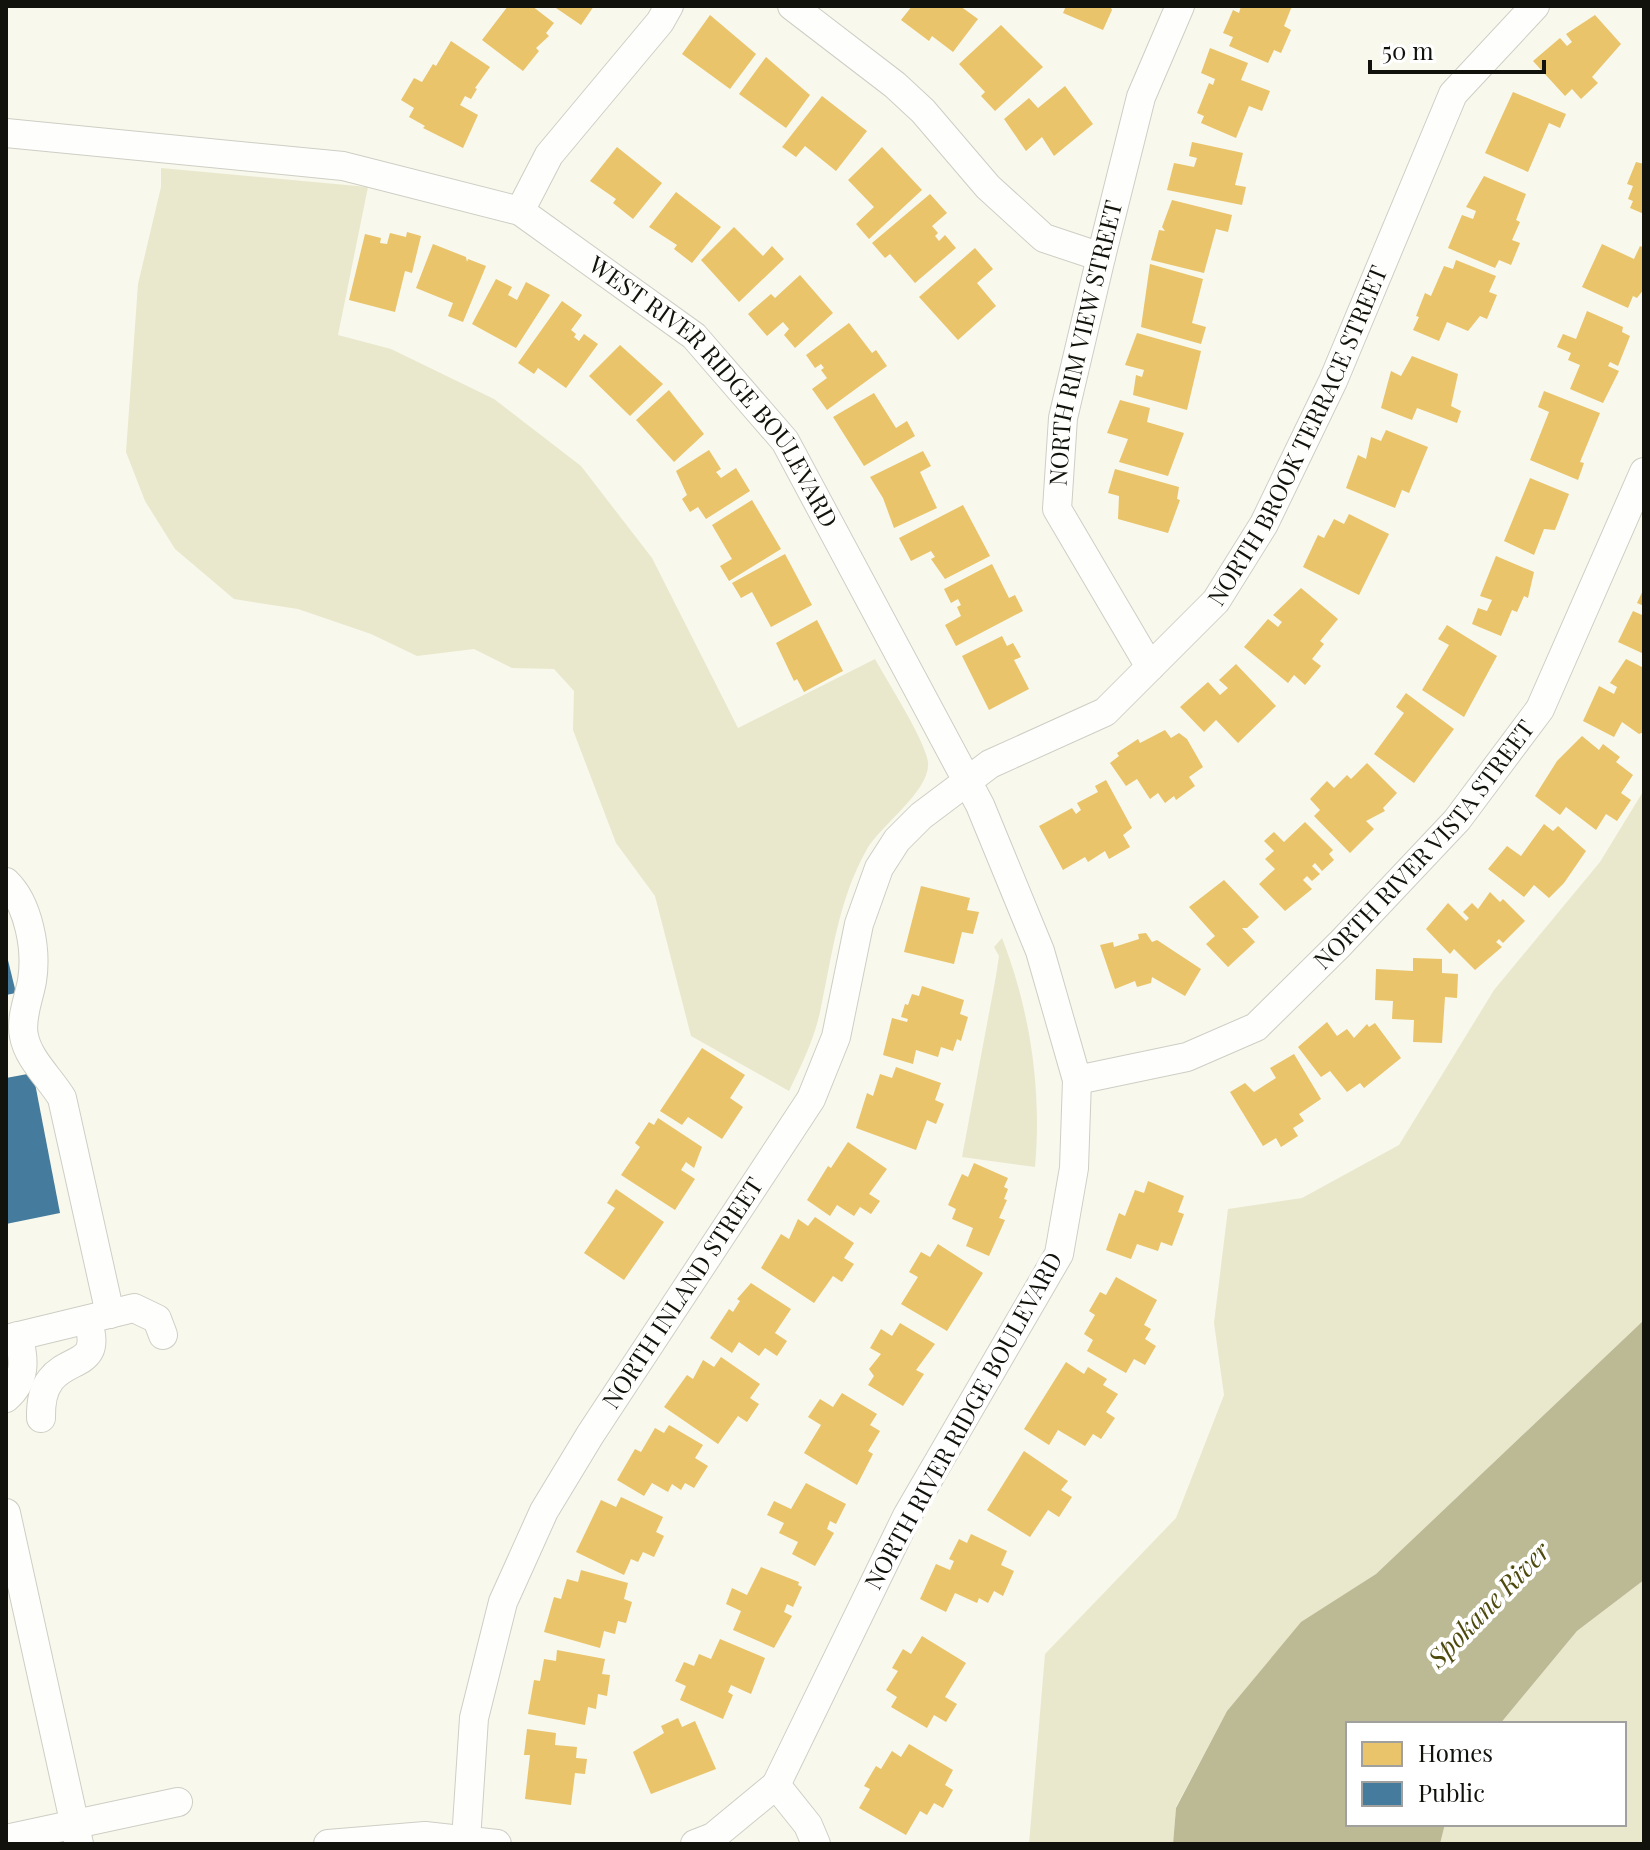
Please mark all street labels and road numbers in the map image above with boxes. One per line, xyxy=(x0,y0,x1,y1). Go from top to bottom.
street label: NORTH RIM VIEW STREET xyxy=(1041,197,1129,487)
street label: WEST RIVER RIDGE BOULEVARD xyxy=(582,247,846,533)
street label: NORTH BROOK TERRACE STREET xyxy=(1199,260,1394,611)
street label: NORTH RIVER VISTA STREET xyxy=(1306,713,1540,975)
street label: NORTH INLAND STREET xyxy=(594,1170,769,1414)
street label: NORTH RIVER RIDGE BOULEVARD xyxy=(856,1246,1069,1594)

